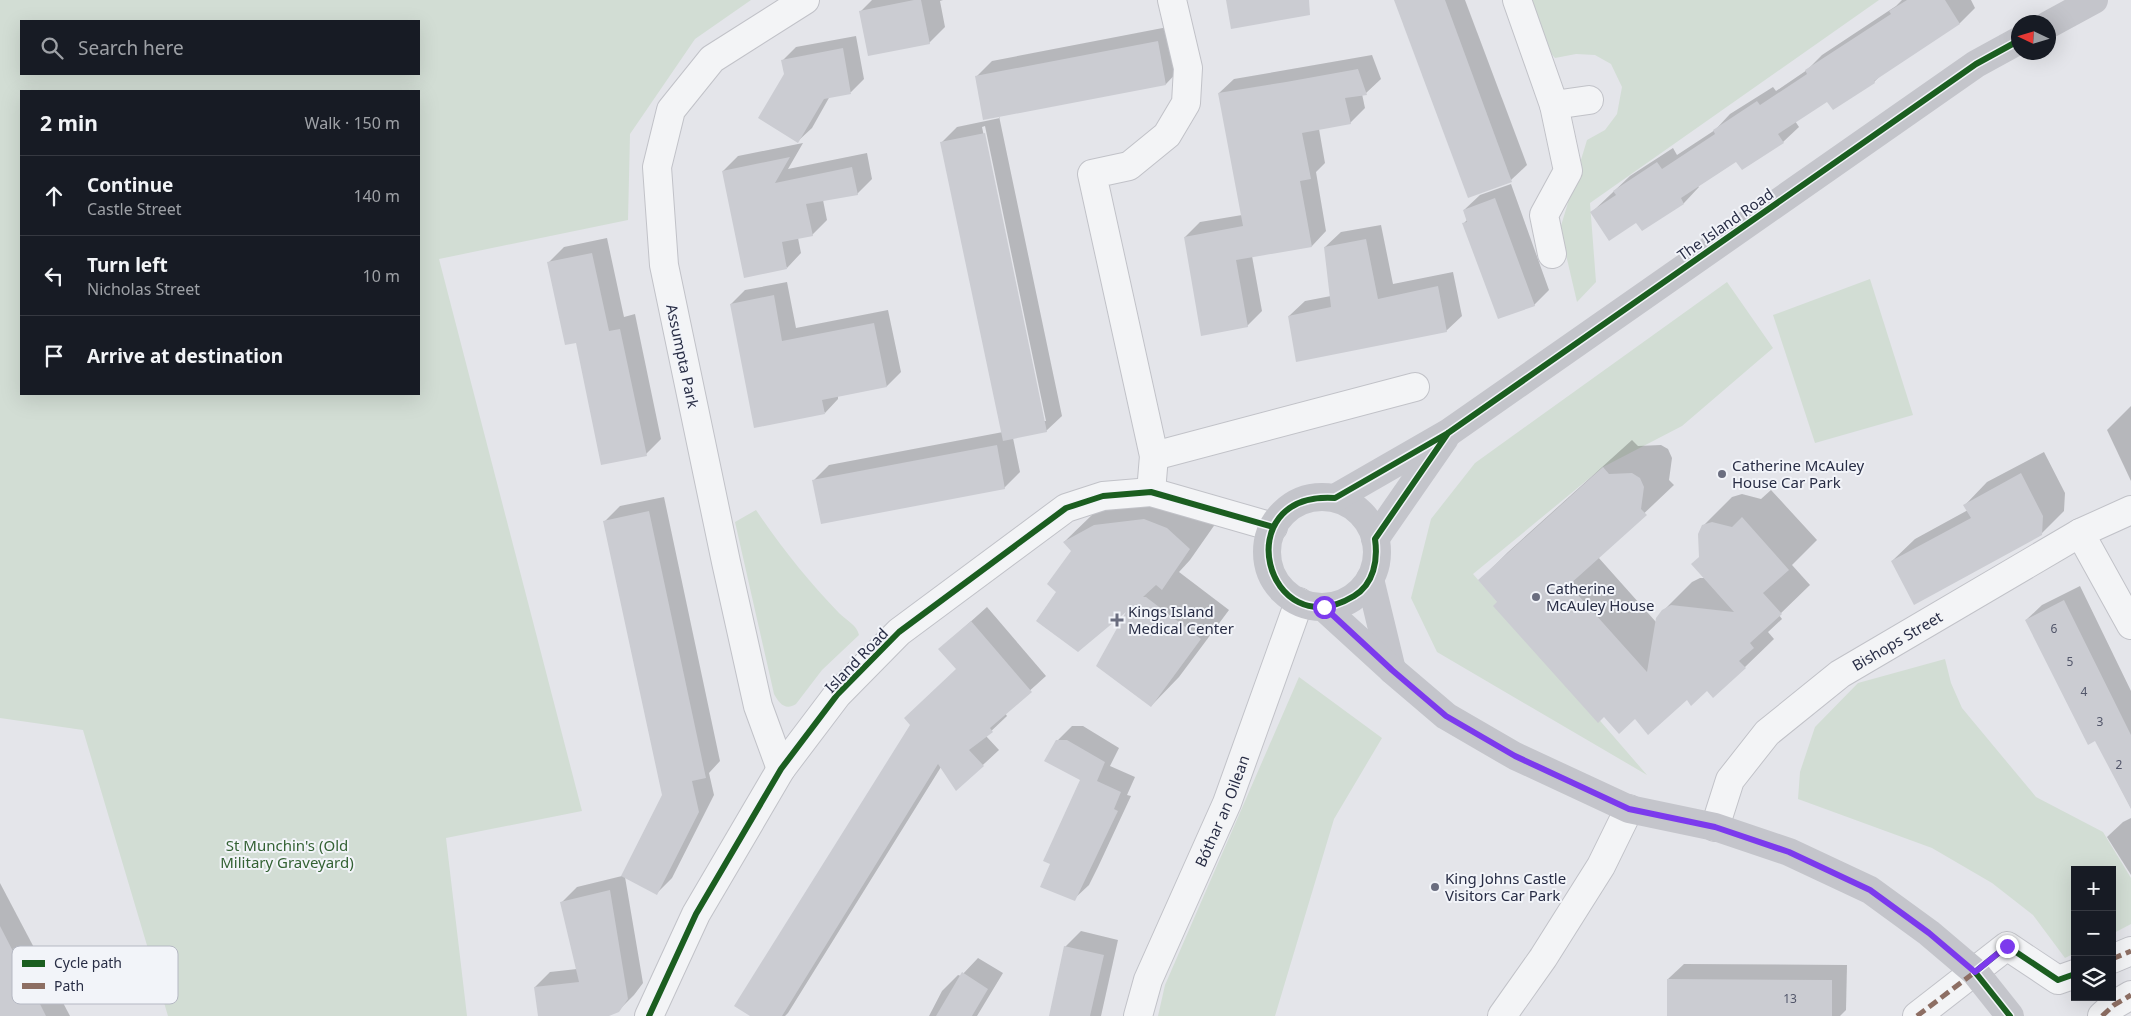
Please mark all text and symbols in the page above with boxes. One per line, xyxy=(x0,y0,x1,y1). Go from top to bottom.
north arrow xyxy=(2011,15,2056,60)
search box xyxy=(20,20,420,75)
icon: search xyxy=(38,34,66,62)
text: Search here xyxy=(78,35,184,61)
text: 2 min xyxy=(40,109,98,137)
text: Walk · 150 m xyxy=(305,112,400,134)
text: Continue xyxy=(87,172,173,198)
icon: ahead xyxy=(40,182,68,210)
street label: The Island Road xyxy=(1673,183,1777,265)
text: 140 m xyxy=(353,185,400,207)
text: Castle Street xyxy=(87,198,182,220)
text: Turn left xyxy=(87,252,168,278)
icon: left xyxy=(40,262,68,290)
text: 10 m xyxy=(363,265,400,287)
text: Nicholas Street xyxy=(87,278,200,300)
street label: Assumpta Park xyxy=(662,302,704,410)
icon: arrive xyxy=(40,342,68,370)
text: Arrive at destination xyxy=(87,343,283,369)
place label: Catherine McAuley House Car Park xyxy=(1732,455,1864,492)
marker: Catherine McAuley House Car Park xyxy=(1716,468,1728,480)
place label: Catherine McAuley House xyxy=(1546,578,1654,615)
marker: Catherine McAuley House xyxy=(1530,591,1542,603)
route start xyxy=(1313,596,1336,619)
place label: Kings Island Medical Center xyxy=(1128,601,1234,638)
street label: Bishops Street xyxy=(1848,606,1946,675)
marker: Kings Island Medical Center xyxy=(1110,613,1124,627)
house number: 6 xyxy=(2051,620,2058,637)
street label: Island Road xyxy=(820,623,892,697)
house number: 5 xyxy=(2067,653,2074,670)
house number: 4 xyxy=(2081,683,2088,700)
house number: 3 xyxy=(2097,713,2104,730)
street label: Bóthar an Oilean xyxy=(1190,752,1253,870)
house number: 2 xyxy=(2116,756,2123,773)
park label: St Munchin's (Old Military Graveyard) xyxy=(220,835,354,872)
map controls xyxy=(2071,866,2116,1001)
button: + xyxy=(2071,866,2116,911)
place label: King Johns Castle Visitors Car Park xyxy=(1445,868,1566,905)
marker: King Johns Castle Visitors Car Park xyxy=(1429,881,1441,893)
button: − xyxy=(2071,911,2116,956)
route end xyxy=(1996,935,2019,958)
legend xyxy=(12,946,178,1004)
text: Cycle path xyxy=(54,953,122,972)
button: layers xyxy=(2071,956,2116,1001)
text: Path xyxy=(54,976,84,995)
house number: 13 xyxy=(1783,990,1797,1007)

